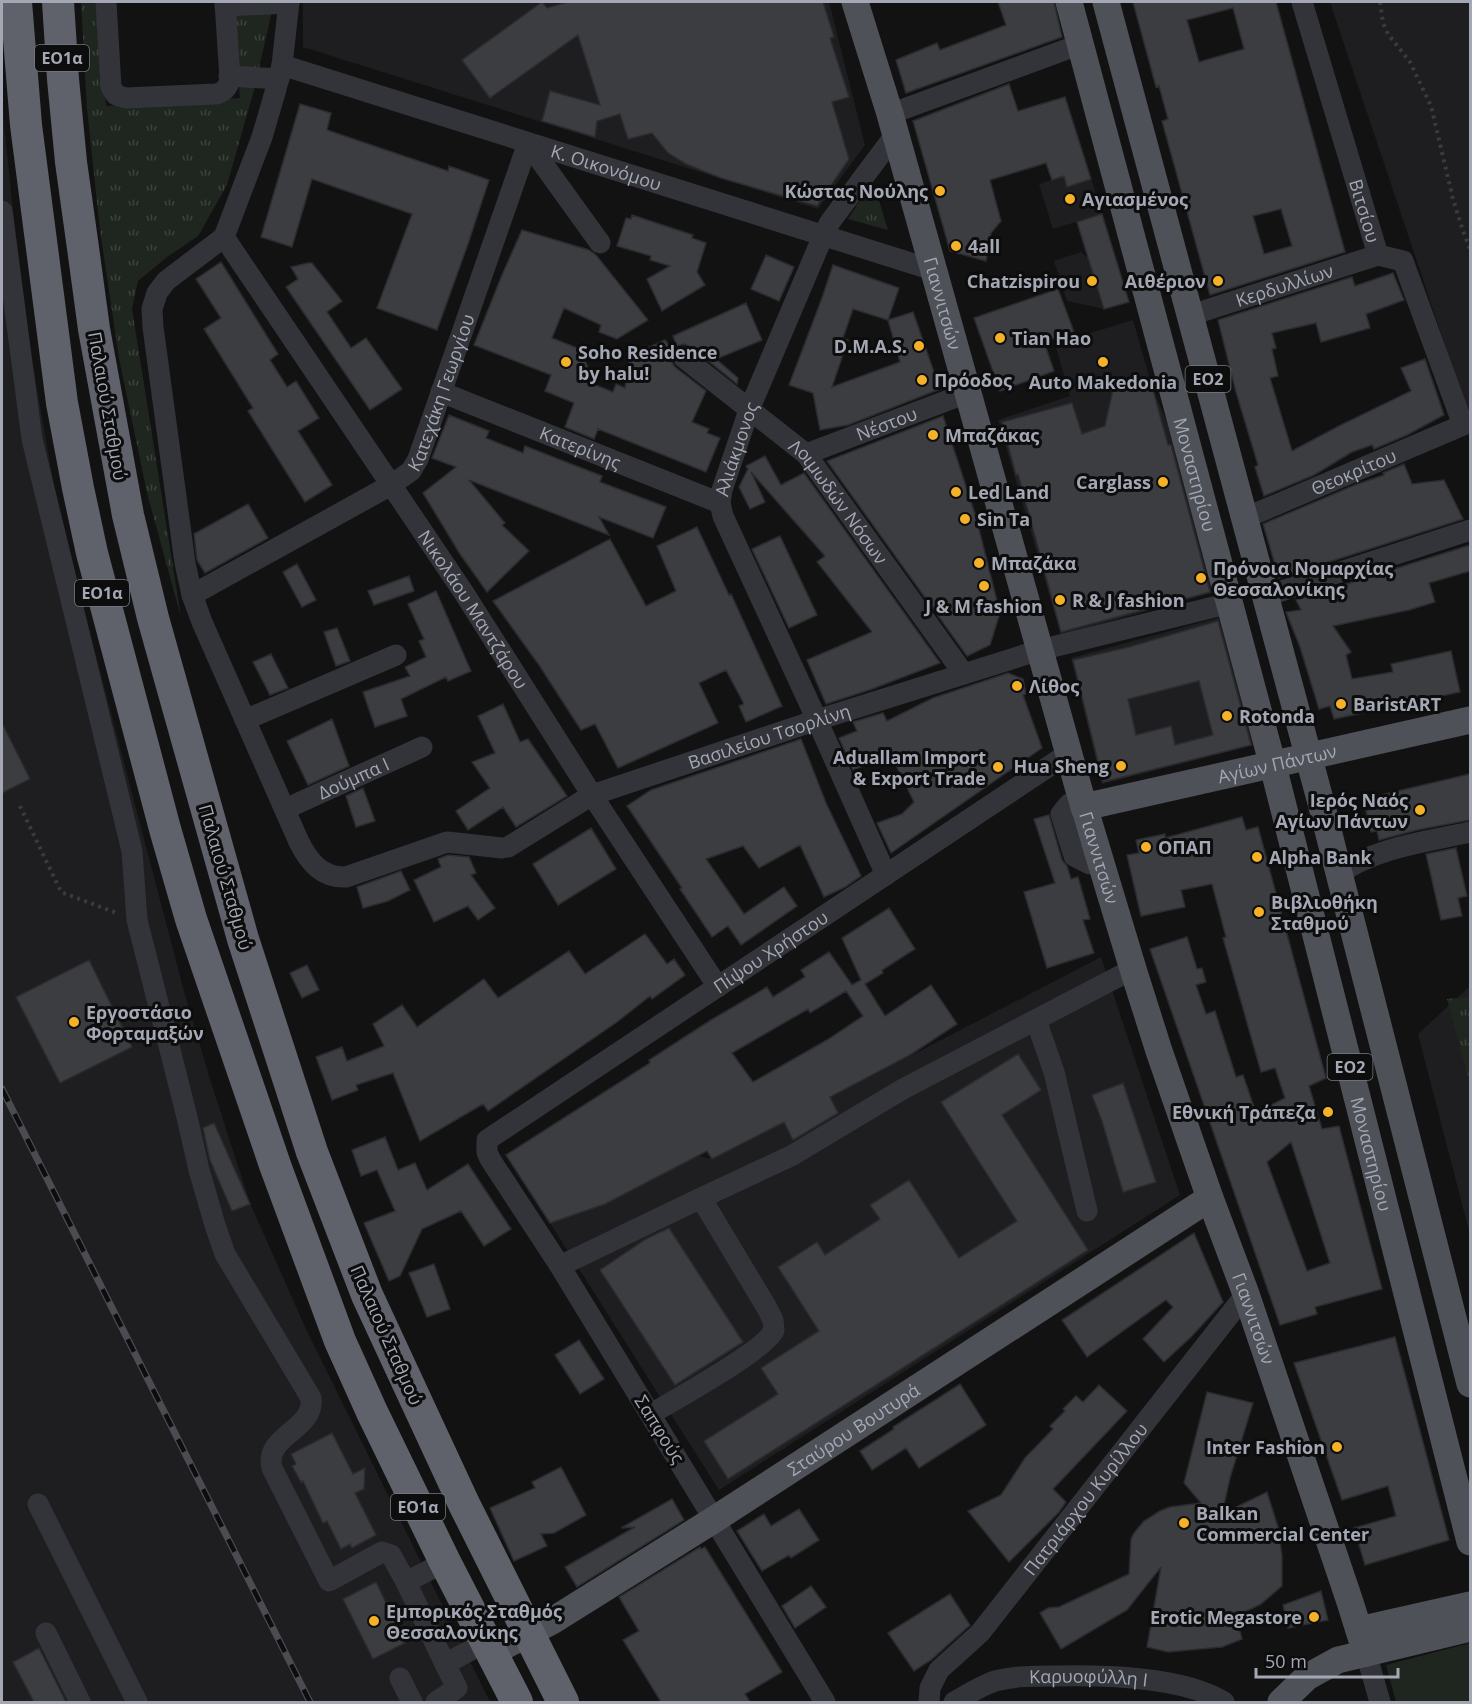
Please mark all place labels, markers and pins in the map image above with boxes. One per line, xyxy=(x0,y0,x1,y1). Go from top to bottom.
place label: Κώστας Νούλης xyxy=(785,179,928,203)
marker: Κώστας Νούλης xyxy=(933,184,947,198)
place label: Αγιασμένος xyxy=(1082,187,1188,211)
marker: Αγιασμένος xyxy=(1063,192,1077,206)
place label: 4all xyxy=(968,234,1000,258)
marker: 4all xyxy=(949,239,963,253)
place label: Chatzispirou xyxy=(967,269,1080,293)
place label: Αιθέριον xyxy=(1125,269,1206,293)
marker: Chatzispirou xyxy=(1085,274,1099,288)
marker: Αιθέριον xyxy=(1211,274,1225,288)
place label: Tian Hao xyxy=(1012,326,1091,350)
marker: Tian Hao xyxy=(993,331,1007,345)
place label: D.M.A.S. xyxy=(834,334,907,358)
marker: D.M.A.S. xyxy=(912,339,926,353)
place label: Soho Residence by halu! xyxy=(578,340,717,385)
marker: Soho Residence by halu! xyxy=(559,355,573,369)
marker: Auto Makedonia xyxy=(1096,355,1110,369)
place label: Πρόοδος xyxy=(934,368,1012,392)
place label: Auto Makedonia xyxy=(1029,370,1177,394)
marker: Πρόοδος xyxy=(915,373,929,387)
place label: Μπαζάκας xyxy=(945,423,1039,447)
marker: Μπαζάκας xyxy=(926,428,940,442)
place label: Carglass xyxy=(1076,470,1151,494)
marker: Carglass xyxy=(1156,475,1170,489)
place label: Led Land xyxy=(968,480,1049,504)
marker: Led Land xyxy=(949,485,963,499)
place label: Sin Ta xyxy=(977,507,1030,531)
marker: Sin Ta xyxy=(958,512,972,526)
place label: Μπαζάκα xyxy=(991,551,1077,575)
marker: Μπαζάκα xyxy=(972,556,986,570)
place label: Πρόνοια Νομαρχίας Θεσσαλονίκης xyxy=(1213,556,1393,601)
marker: Πρόνοια Νομαρχίας Θεσσαλονίκης xyxy=(1194,571,1208,585)
marker: J & M fashion xyxy=(977,579,991,593)
place label: R & J fashion xyxy=(1072,588,1184,612)
marker: R & J fashion xyxy=(1053,593,1067,607)
place label: J & M fashion xyxy=(923,594,1043,618)
place label: Λίθος xyxy=(1029,674,1079,698)
marker: Λίθος xyxy=(1010,679,1024,693)
place label: BaristART xyxy=(1353,692,1442,716)
marker: BaristART xyxy=(1334,697,1348,711)
place label: Rotonda xyxy=(1239,704,1315,728)
marker: Rotonda xyxy=(1220,709,1234,723)
place label: Aduallam Import & Export Trade xyxy=(833,745,986,790)
place label: Hua Sheng xyxy=(1013,754,1109,778)
marker: Hua Sheng xyxy=(1114,759,1128,773)
marker: Aduallam Import & Export Trade xyxy=(991,760,1005,774)
place label: Ιερός Ναός Αγίων Πάντων xyxy=(1275,788,1408,833)
marker: Ιερός Ναός Αγίων Πάντων xyxy=(1413,803,1427,817)
place label: ΟΠΑΠ xyxy=(1158,835,1212,859)
marker: ΟΠΑΠ xyxy=(1139,840,1153,854)
place label: Alpha Bank xyxy=(1269,845,1372,869)
marker: Alpha Bank xyxy=(1250,850,1264,864)
place label: Βιβλιοθήκη Σταθμού xyxy=(1271,890,1378,935)
marker: Βιβλιοθήκη Σταθμού xyxy=(1252,905,1266,919)
place label: Εργοστάσιο Φορταμαξών xyxy=(86,1000,204,1045)
marker: Εργοστάσιο Φορταμαξών xyxy=(67,1015,81,1029)
place label: Εθνική Τράπεζα xyxy=(1172,1100,1316,1124)
marker: Εθνική Τράπεζα xyxy=(1321,1105,1335,1119)
place label: Inter Fashion xyxy=(1206,1435,1325,1459)
marker: Inter Fashion xyxy=(1330,1440,1344,1454)
place label: Balkan Commercial Center xyxy=(1196,1501,1369,1546)
marker: Balkan Commercial Center xyxy=(1177,1516,1191,1530)
place label: Εμπορικός Σταθμός Θεσσαλονίκης xyxy=(386,1599,562,1644)
place label: Erotic Megastore xyxy=(1150,1605,1302,1629)
marker: Erotic Megastore xyxy=(1307,1610,1321,1624)
marker: Εμπορικός Σταθμός Θεσσαλονίκης xyxy=(367,1614,381,1628)

